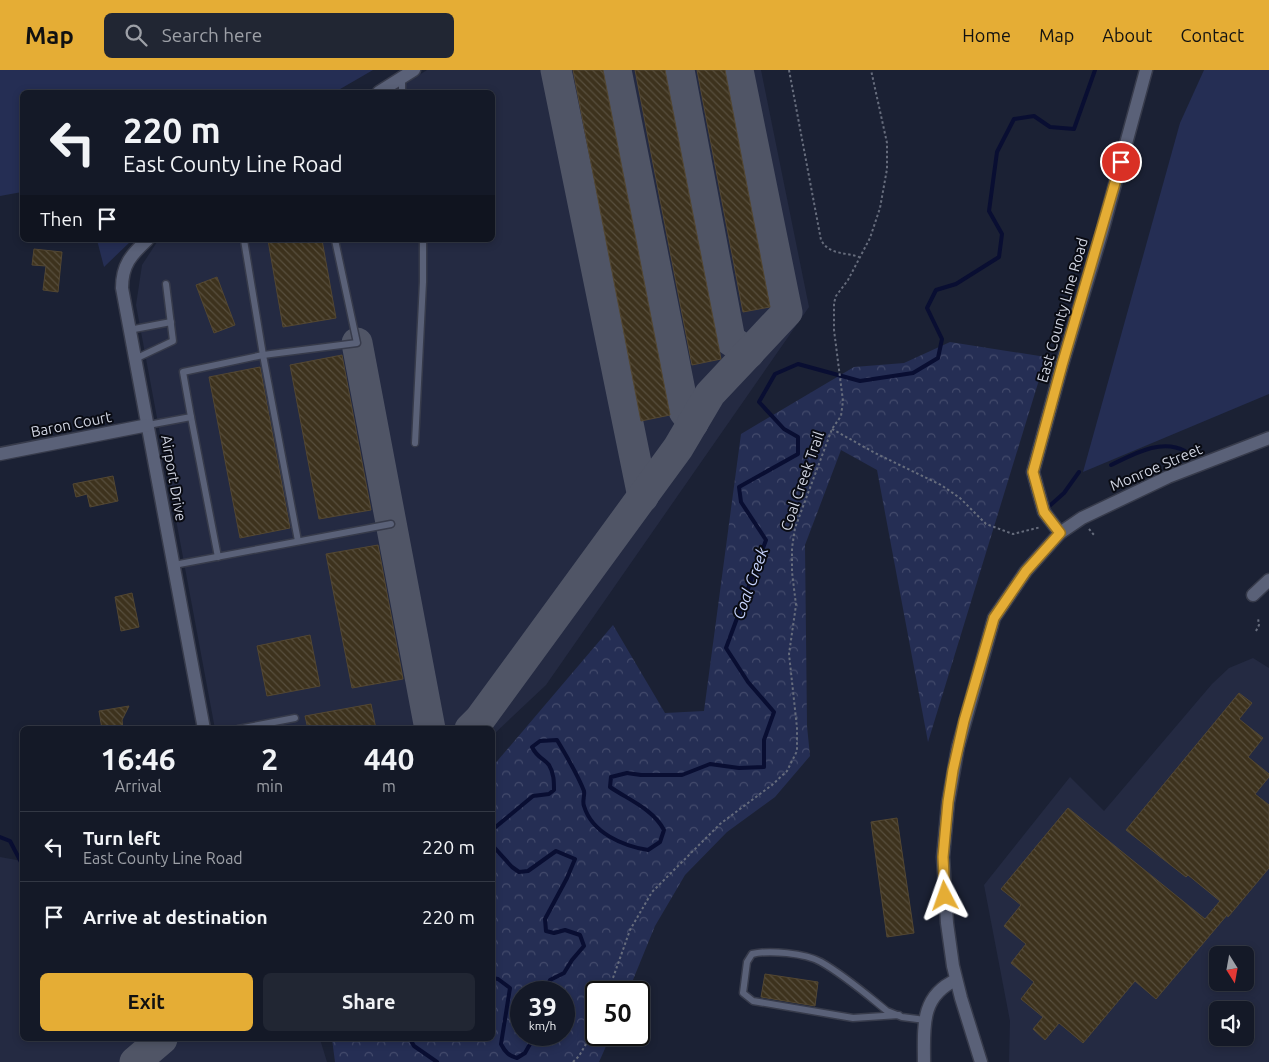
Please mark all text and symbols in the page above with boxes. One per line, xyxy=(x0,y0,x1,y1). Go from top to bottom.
search box xyxy=(104,13,454,58)
icon: search xyxy=(122,21,150,49)
text: Map xyxy=(25,22,74,49)
text: Search here xyxy=(162,24,262,46)
text: Home xyxy=(962,25,1011,45)
text: Map xyxy=(1039,25,1074,45)
text: About xyxy=(1102,25,1152,45)
text: Contact xyxy=(1180,25,1244,45)
icon: left xyxy=(40,110,105,175)
text: 220 m xyxy=(123,110,221,150)
pin xyxy=(1100,141,1142,183)
icon: arrive xyxy=(1107,148,1135,176)
text: East County Line Road xyxy=(123,151,343,176)
icon: arrive xyxy=(93,205,121,233)
text: Then xyxy=(40,208,83,230)
street label: East County Line Road xyxy=(1033,236,1091,384)
street label: Baron Court xyxy=(29,408,113,440)
street label: Coal Creek Trail xyxy=(777,429,827,533)
street label: Airport Drive xyxy=(158,434,190,522)
street label: Monroe Street xyxy=(1107,440,1205,494)
water label: Coal Creek xyxy=(729,544,772,622)
text: 16:46 xyxy=(101,742,176,776)
text: 2 xyxy=(261,742,278,776)
text: 440 xyxy=(364,742,414,776)
text: Arrival xyxy=(115,777,161,795)
text: min xyxy=(256,777,283,795)
text: m xyxy=(382,777,396,795)
text: Turn left xyxy=(83,827,161,849)
icon: left xyxy=(40,833,68,861)
text: 220 m xyxy=(422,836,475,858)
text: East County Line Road xyxy=(83,849,243,867)
position arrow xyxy=(918,869,970,921)
icon: arrive xyxy=(40,903,68,931)
text: Arrive at destination xyxy=(83,906,268,928)
text: 220 m xyxy=(422,906,475,928)
north arrow xyxy=(1209,946,1254,991)
map controls xyxy=(1209,946,1254,1046)
button: Exit xyxy=(40,973,253,1031)
button: Share xyxy=(263,973,475,1031)
speed limit sign: 50 xyxy=(585,981,650,1046)
text: 39 xyxy=(528,993,557,1021)
button: sound xyxy=(1209,1001,1254,1046)
text: km/h xyxy=(529,1019,556,1032)

